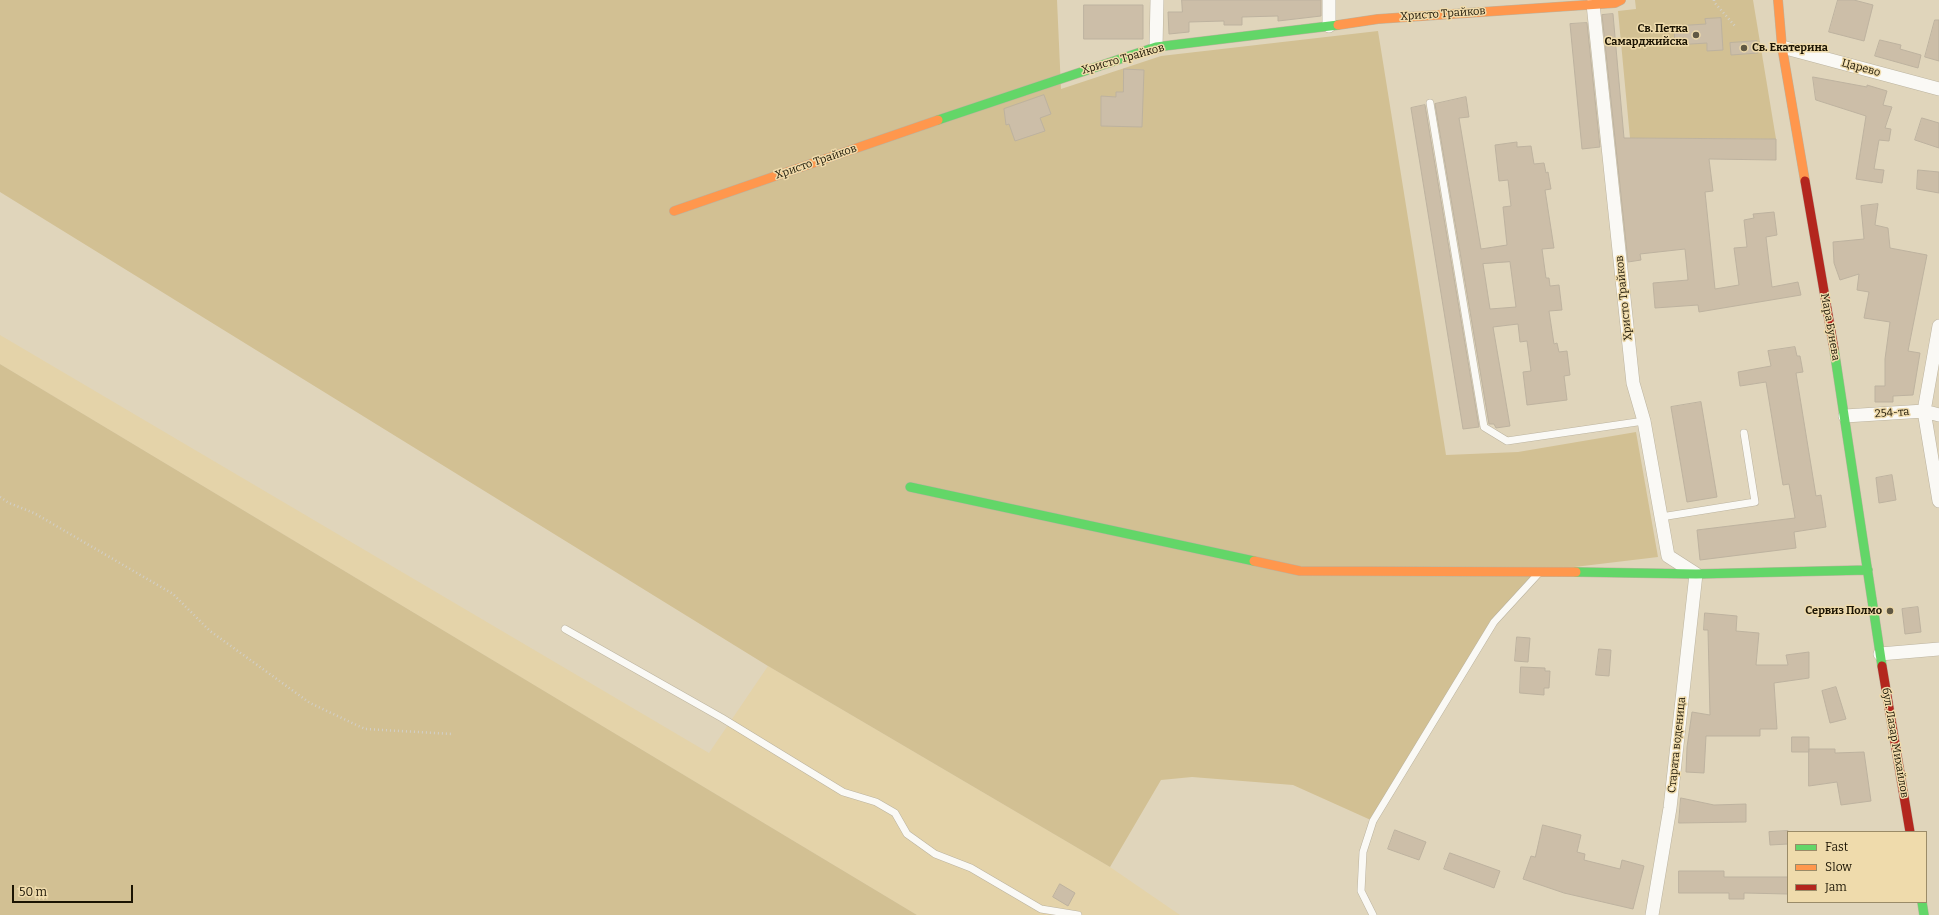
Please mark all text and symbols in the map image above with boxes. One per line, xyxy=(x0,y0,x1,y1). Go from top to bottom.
street label: Христо Трайков xyxy=(1400,4,1486,24)
place label: Св. Петка Самарджийска xyxy=(1604,22,1688,48)
marker: Св. Петка Самарджийска xyxy=(1691,30,1701,40)
street label: Христо Трайков xyxy=(1080,41,1166,77)
place label: Св. Екатерина xyxy=(1752,41,1828,55)
marker: Св. Екатерина xyxy=(1739,43,1749,53)
street label: Царево xyxy=(1840,56,1882,80)
street label: Христо Трайков xyxy=(773,142,859,182)
street label: Христо Трайков xyxy=(1613,255,1635,341)
street label: Мара Бунева xyxy=(1818,292,1842,362)
street label: 254-та xyxy=(1874,405,1910,421)
place label: Сервиз Полмо xyxy=(1805,604,1882,618)
marker: Сервиз Полмо xyxy=(1885,606,1895,616)
street label: бул. Лазар Михайлов xyxy=(1879,687,1911,799)
street label: Старата воденица xyxy=(1665,696,1689,794)
legend xyxy=(1787,831,1927,903)
text: Fast xyxy=(1825,840,1848,854)
text: Slow xyxy=(1825,860,1852,874)
scale bar xyxy=(14,877,135,903)
text: Jam xyxy=(1825,880,1847,894)
text: 50 m xyxy=(19,885,47,899)

